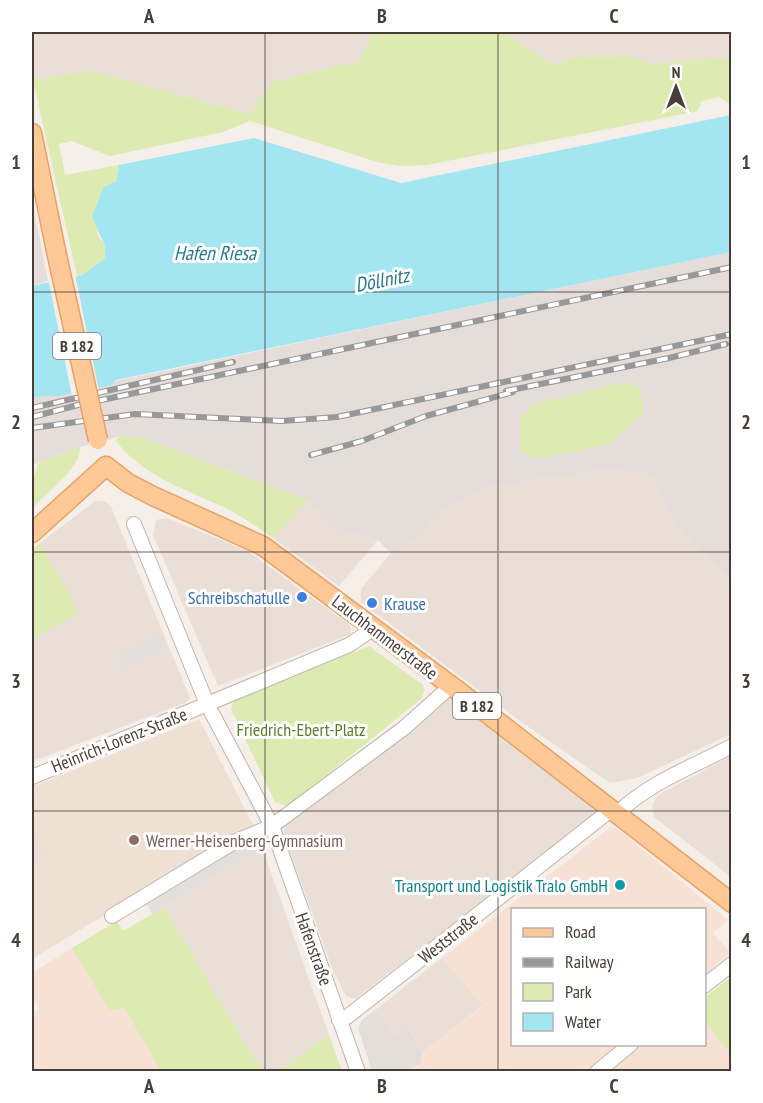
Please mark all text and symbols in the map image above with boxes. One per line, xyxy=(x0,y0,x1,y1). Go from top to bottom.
text: A xyxy=(143,3,155,29)
text: B xyxy=(377,3,387,29)
text: C xyxy=(609,3,619,29)
north arrow xyxy=(646,57,706,117)
text: N xyxy=(672,62,680,82)
text: 1 xyxy=(11,149,21,175)
text: 1 xyxy=(741,149,751,175)
water label: Hafen Riesa xyxy=(174,240,257,266)
water label: Döllnitz xyxy=(353,262,413,298)
road number: B 182 xyxy=(53,333,101,359)
text: 2 xyxy=(11,409,21,435)
text: 2 xyxy=(741,409,751,435)
place label: Schreibschatulle xyxy=(188,586,290,609)
marker: Schreibschatulle xyxy=(295,590,309,604)
street label: Lauchhammerstraße xyxy=(327,590,443,684)
place label: Krause xyxy=(384,592,426,615)
marker: Krause xyxy=(365,596,379,610)
text: 3 xyxy=(11,668,21,694)
text: 3 xyxy=(741,668,751,694)
road number: B 182 xyxy=(453,693,501,719)
street label: Heinrich-Lorenz-Straße xyxy=(48,702,190,778)
park label: Friedrich-Ebert-Platz xyxy=(237,718,365,741)
place label: Werner-Heisenberg-Gymnasium xyxy=(146,829,343,852)
marker: Werner-Heisenberg-Gymnasium xyxy=(127,833,141,847)
place label: Transport und Logistik Tralo GmbH xyxy=(395,874,608,897)
marker: Transport und Logistik Tralo GmbH xyxy=(613,878,627,892)
street label: Weststraße xyxy=(414,908,482,968)
legend xyxy=(511,908,706,1046)
street label: Hafenstraße xyxy=(290,909,338,989)
text: Road xyxy=(565,920,596,943)
text: 4 xyxy=(11,927,21,953)
text: 4 xyxy=(741,927,751,953)
text: Railway xyxy=(565,950,614,973)
text: Park xyxy=(565,980,592,1003)
text: Water xyxy=(565,1010,601,1033)
text: A xyxy=(143,1073,155,1099)
text: B xyxy=(377,1073,387,1099)
text: C xyxy=(609,1073,619,1099)

